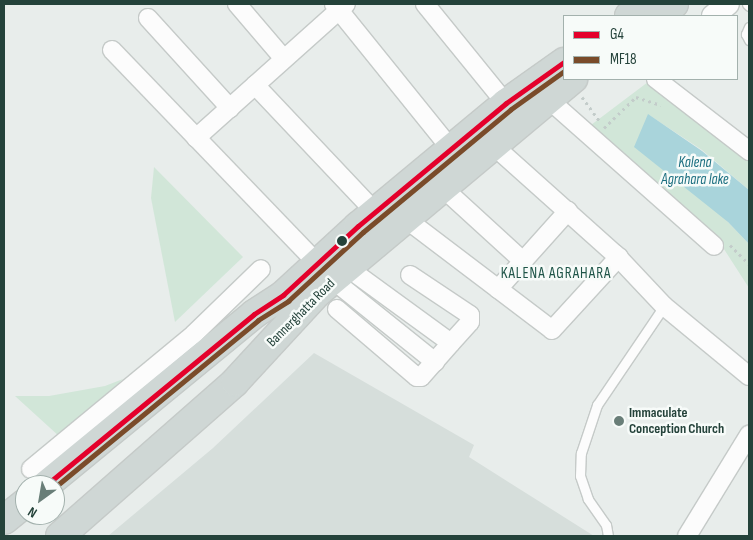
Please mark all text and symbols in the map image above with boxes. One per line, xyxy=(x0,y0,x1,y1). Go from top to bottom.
legend xyxy=(563,15,738,80)
text: G4 xyxy=(610,25,624,44)
text: MF18 xyxy=(610,50,637,69)
water label: Kalena Agrahara lake xyxy=(661,153,729,188)
unlabelled marker xyxy=(337,236,347,246)
district label: KALENA AGRAHARA xyxy=(499,265,613,283)
street label: Bannerghatta Road xyxy=(263,275,339,351)
place label: Immaculate Conception Church xyxy=(629,405,724,438)
marker: Immaculate Conception Church xyxy=(613,415,625,427)
north arrow xyxy=(15,475,65,525)
text: N xyxy=(25,503,40,521)

